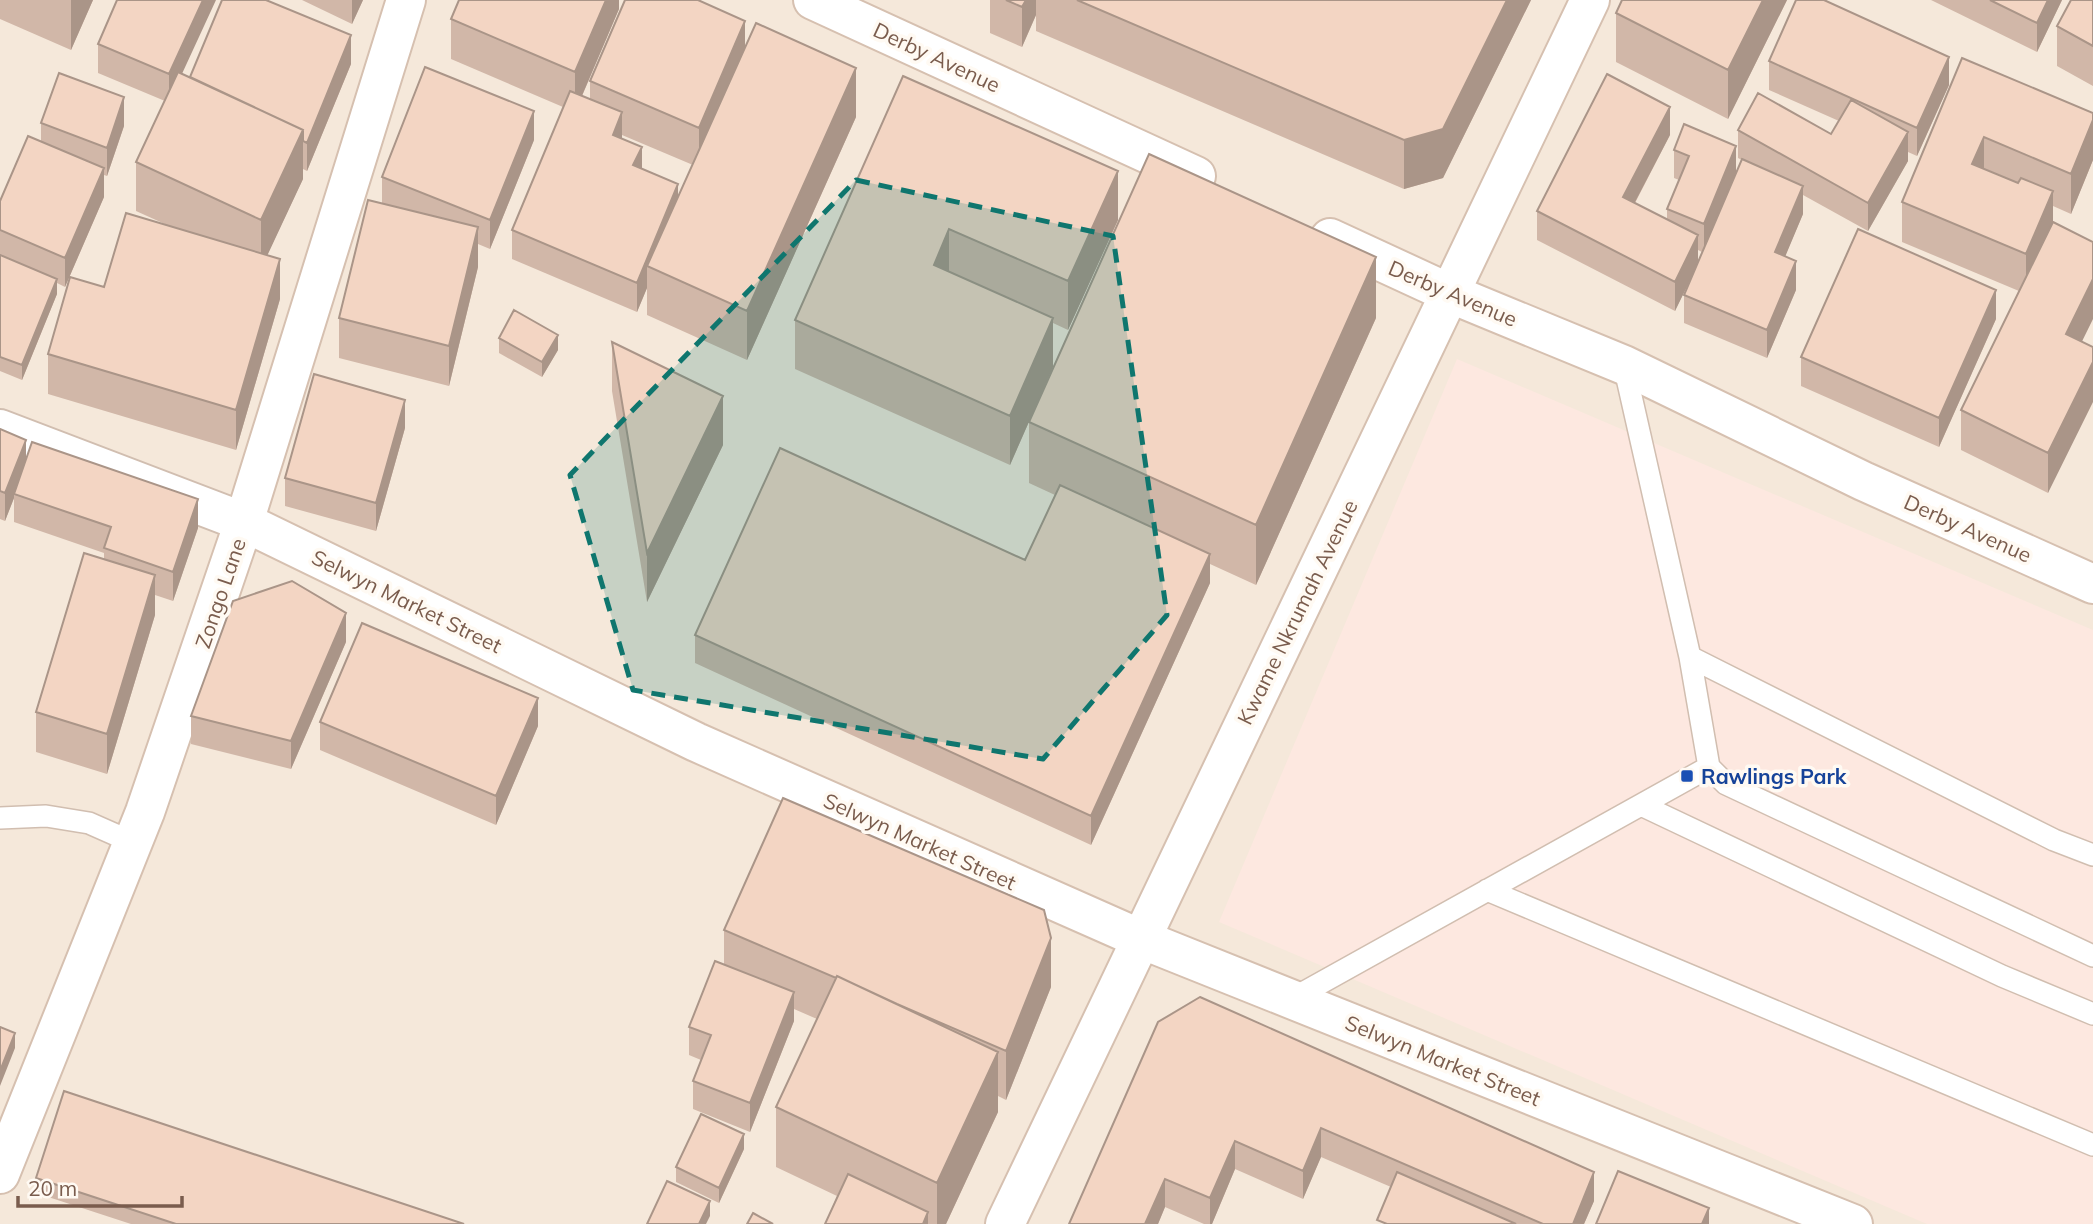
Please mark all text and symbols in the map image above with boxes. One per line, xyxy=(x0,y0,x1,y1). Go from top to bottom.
street label: Derby Avenue xyxy=(869,16,1005,98)
street label: Derby Avenue xyxy=(1385,254,1521,332)
street label: Derby Avenue xyxy=(1900,488,2036,568)
street label: Kwame Nkrumah Avenue xyxy=(1231,495,1363,729)
street label: Zongo Lane xyxy=(189,535,251,651)
street label: Selwyn Market Street xyxy=(308,544,506,658)
place label: Rawlings Park xyxy=(1701,763,1847,789)
marker: Rawlings Park xyxy=(1679,768,1695,784)
street label: Selwyn Market Street xyxy=(820,787,1020,895)
street label: Selwyn Market Street xyxy=(1342,1009,1544,1111)
scale bar xyxy=(18,1164,182,1208)
text: 20 m xyxy=(28,1175,77,1201)

